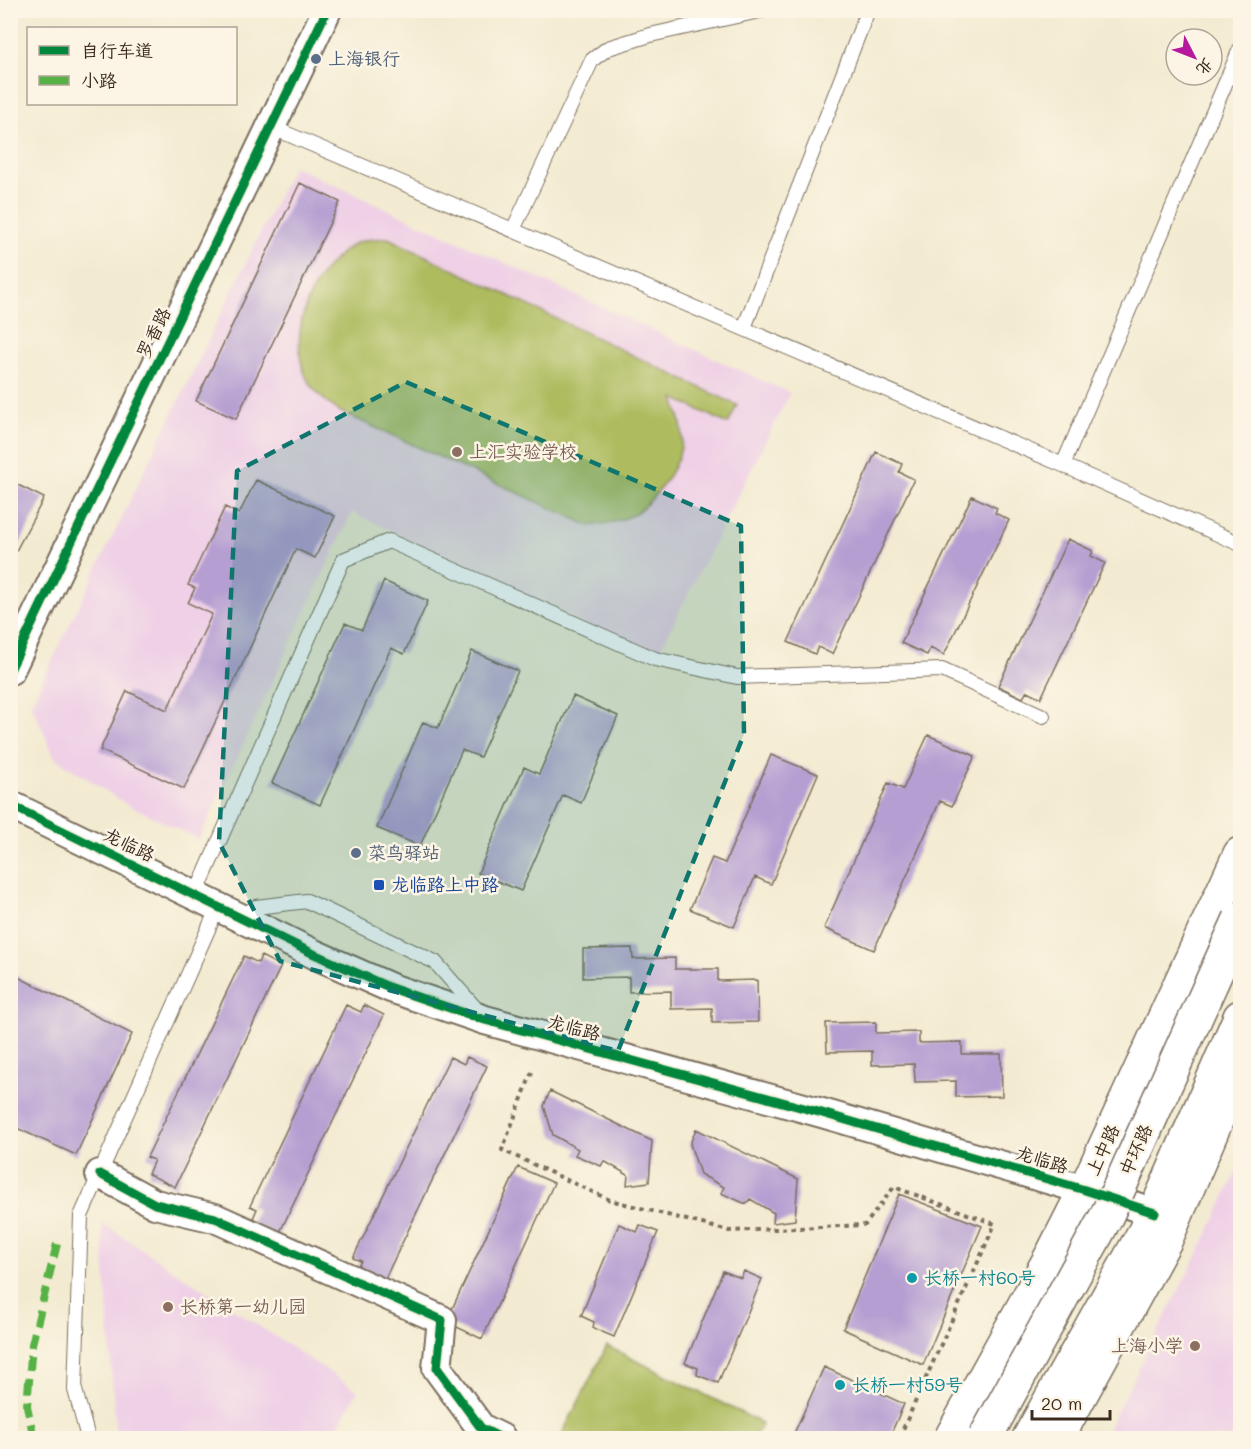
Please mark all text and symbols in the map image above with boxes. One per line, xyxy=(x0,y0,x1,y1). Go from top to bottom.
legend xyxy=(27,27,237,105)
north arrow xyxy=(1164,27,1224,87)
text: 自行车道 xyxy=(81,38,153,62)
place label: 上海银行 xyxy=(328,46,400,70)
marker: 上海银行 xyxy=(309,52,323,66)
text: 北 xyxy=(1192,54,1219,80)
text: 小路 xyxy=(81,68,117,92)
street label: 罗香路 xyxy=(130,303,176,362)
place label: 上汇实验学校 xyxy=(469,439,577,463)
marker: 上汇实验学校 xyxy=(450,445,464,459)
street label: 龙临路 xyxy=(100,821,159,867)
place label: 菜鸟驿站 xyxy=(368,840,440,864)
marker: 菜鸟驿站 xyxy=(349,846,363,860)
place label: 龙临路上中路 xyxy=(391,872,499,896)
marker: 龙临路上中路 xyxy=(372,878,386,892)
street label: 龙临路 xyxy=(545,1008,603,1046)
street label: 上中路 xyxy=(1080,1120,1124,1179)
street label: 中环路 xyxy=(1113,1120,1157,1179)
street label: 龙临路 xyxy=(1013,1140,1072,1178)
place label: 长桥一村60号 xyxy=(924,1265,1036,1289)
marker: 长桥一村60号 xyxy=(905,1271,919,1285)
place label: 长桥第一幼儿园 xyxy=(180,1294,306,1318)
marker: 长桥第一幼儿园 xyxy=(161,1300,175,1314)
place label: 上海小学 xyxy=(1111,1333,1183,1357)
marker: 上海小学 xyxy=(1188,1339,1202,1353)
place label: 长桥一村59号 xyxy=(852,1372,963,1396)
marker: 长桥一村59号 xyxy=(833,1378,847,1392)
scale bar xyxy=(1032,1383,1110,1421)
text: 20 m xyxy=(1041,1391,1082,1415)

